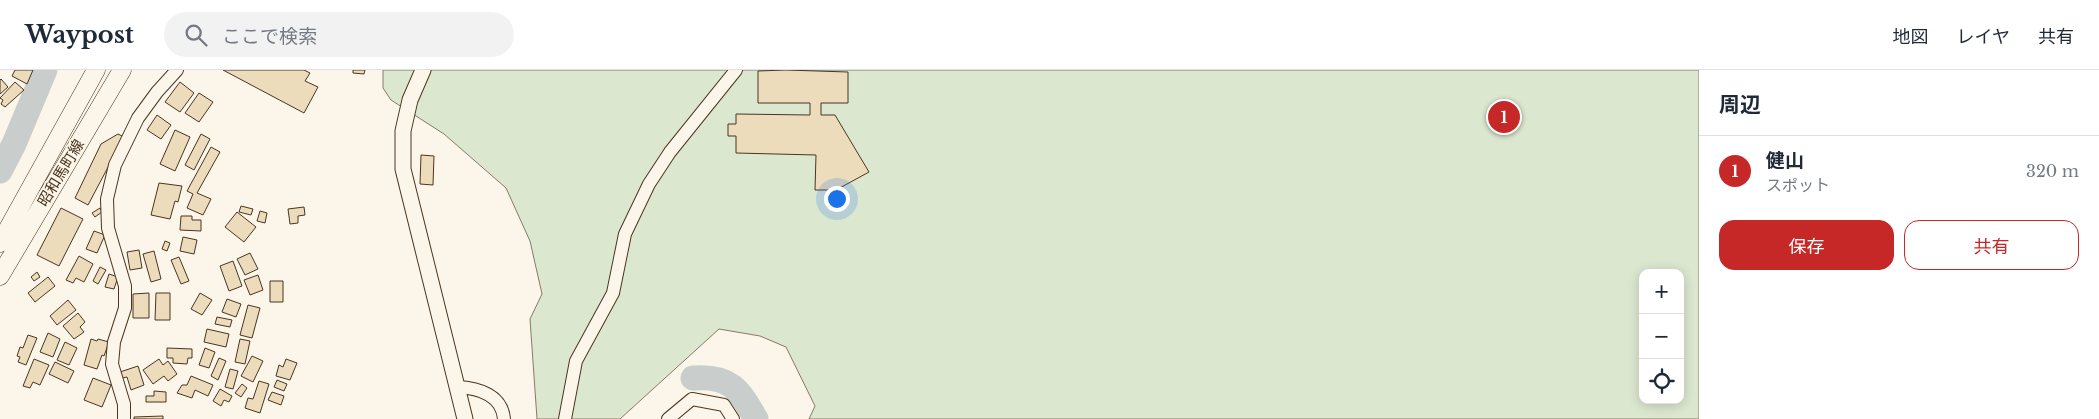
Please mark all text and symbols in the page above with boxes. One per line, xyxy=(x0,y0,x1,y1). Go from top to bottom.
search box xyxy=(164,12,514,57)
text: Waypost xyxy=(25,20,134,49)
icon: search xyxy=(182,21,210,49)
text: ここで検索 xyxy=(222,25,317,48)
text: 地図 xyxy=(1893,26,1929,48)
text: レイヤ xyxy=(1957,26,2010,48)
text: 共有 xyxy=(2038,26,2074,48)
text: 周辺 xyxy=(1719,92,1761,118)
pin: 1 xyxy=(1488,98,1520,136)
street label: 昭和馬町線 xyxy=(33,136,88,210)
text: 健山 xyxy=(1766,149,1804,172)
text: 1 xyxy=(1732,161,1738,181)
text: 320 m xyxy=(2026,161,2079,181)
text: スポット xyxy=(1766,175,1830,195)
your location xyxy=(824,186,850,212)
button: 保存 xyxy=(1719,220,1894,270)
button: 共有 xyxy=(1904,220,2079,270)
map controls xyxy=(1639,269,1684,404)
button: + xyxy=(1639,269,1684,314)
button: − xyxy=(1639,314,1684,359)
button: locate xyxy=(1639,359,1684,404)

